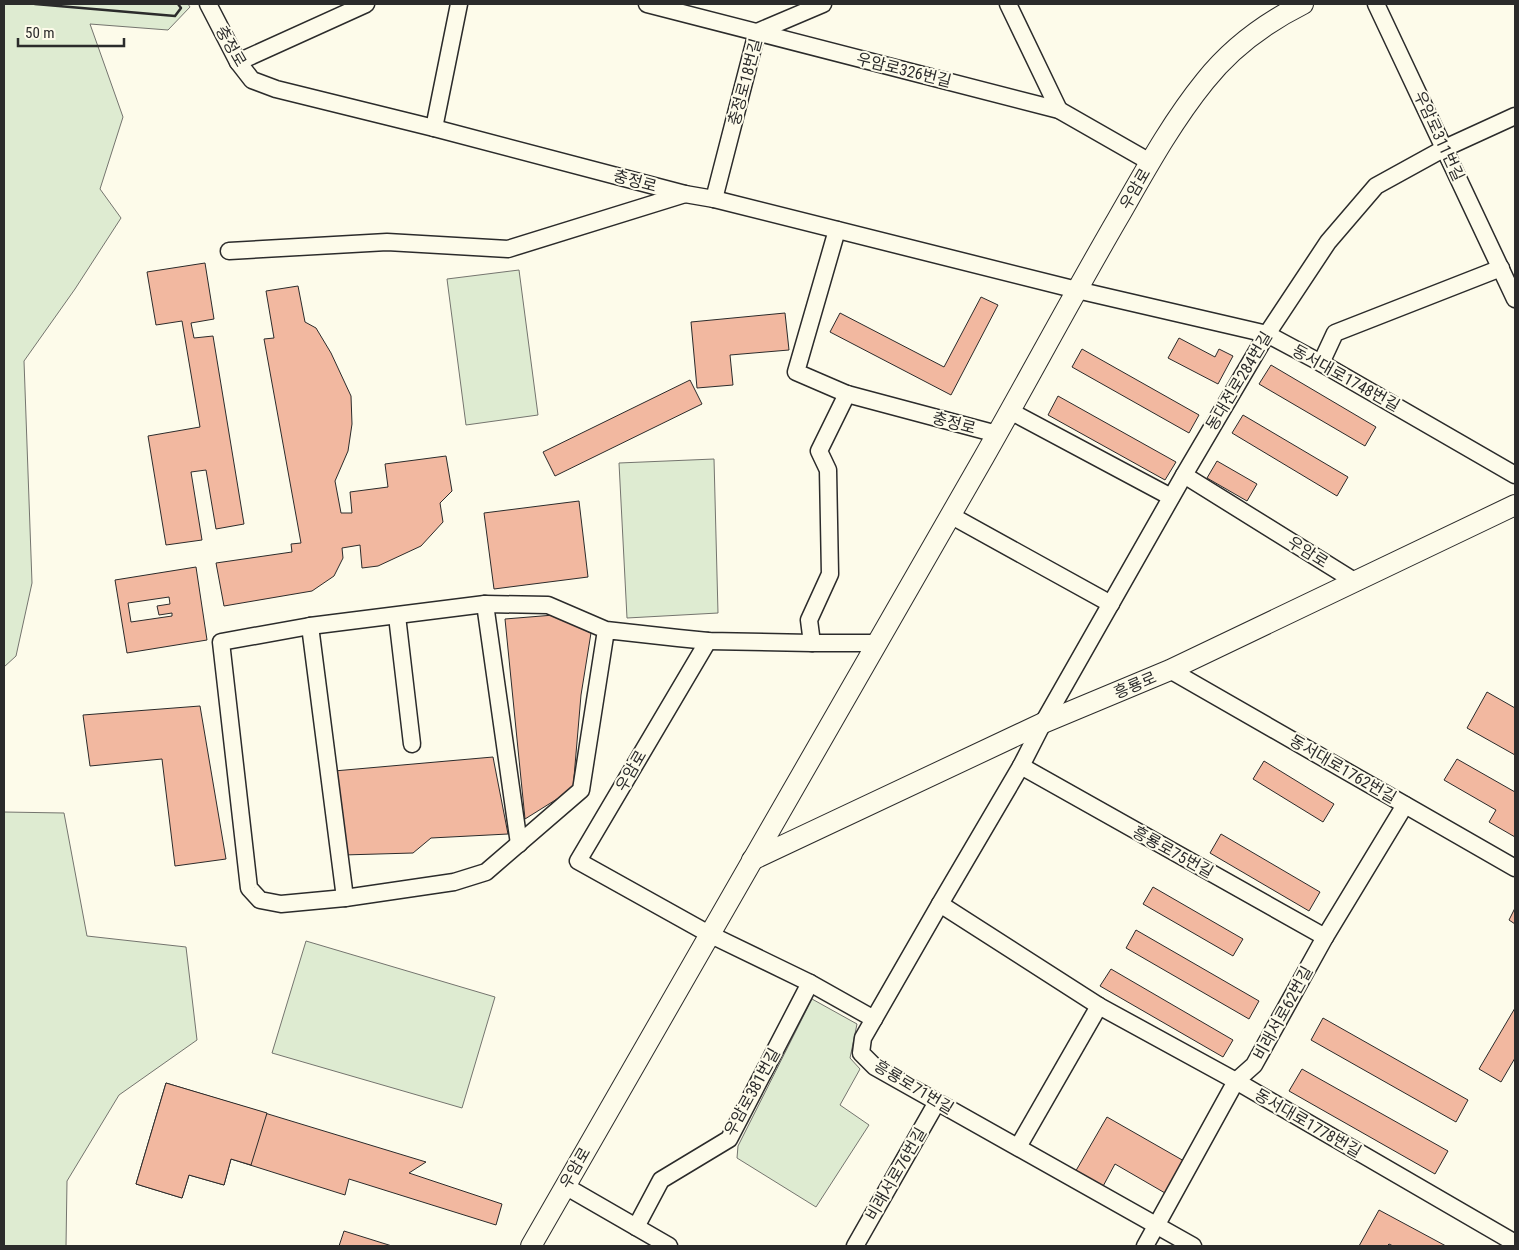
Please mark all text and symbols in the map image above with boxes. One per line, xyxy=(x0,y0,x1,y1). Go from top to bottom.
scale bar xyxy=(18,15,124,47)
street label: 충정로 xyxy=(212,22,250,70)
text: 50 m xyxy=(25,24,55,42)
street label: 충정로18번길 xyxy=(724,36,766,128)
street label: 우암로326번길 xyxy=(854,49,954,91)
street label: 우암로311번길 xyxy=(1410,88,1468,184)
street label: 우암로 xyxy=(1116,165,1154,213)
street label: 충정로 xyxy=(611,166,659,196)
street label: 동대전로284번길 xyxy=(1202,328,1276,434)
street label: 동서대로1748번길 xyxy=(1289,341,1403,415)
street label: 충정로 xyxy=(930,408,978,438)
street label: 우암로 xyxy=(1284,532,1332,572)
street label: 흥룡로 xyxy=(1111,668,1159,702)
street label: 동서대로1762번길 xyxy=(1286,731,1400,807)
street label: 우암로 xyxy=(612,747,650,795)
street label: 흥룡로75번길 xyxy=(1129,822,1217,882)
street label: 비래서로62번길 xyxy=(1249,963,1317,1063)
street label: 우암로381번길 xyxy=(720,1045,784,1139)
street label: 흥룡로71번길 xyxy=(871,1056,957,1118)
street label: 동서대로1778번길 xyxy=(1251,1085,1365,1161)
street label: 비래서로76번길 xyxy=(862,1124,930,1224)
street label: 우암로 xyxy=(556,1144,594,1192)

